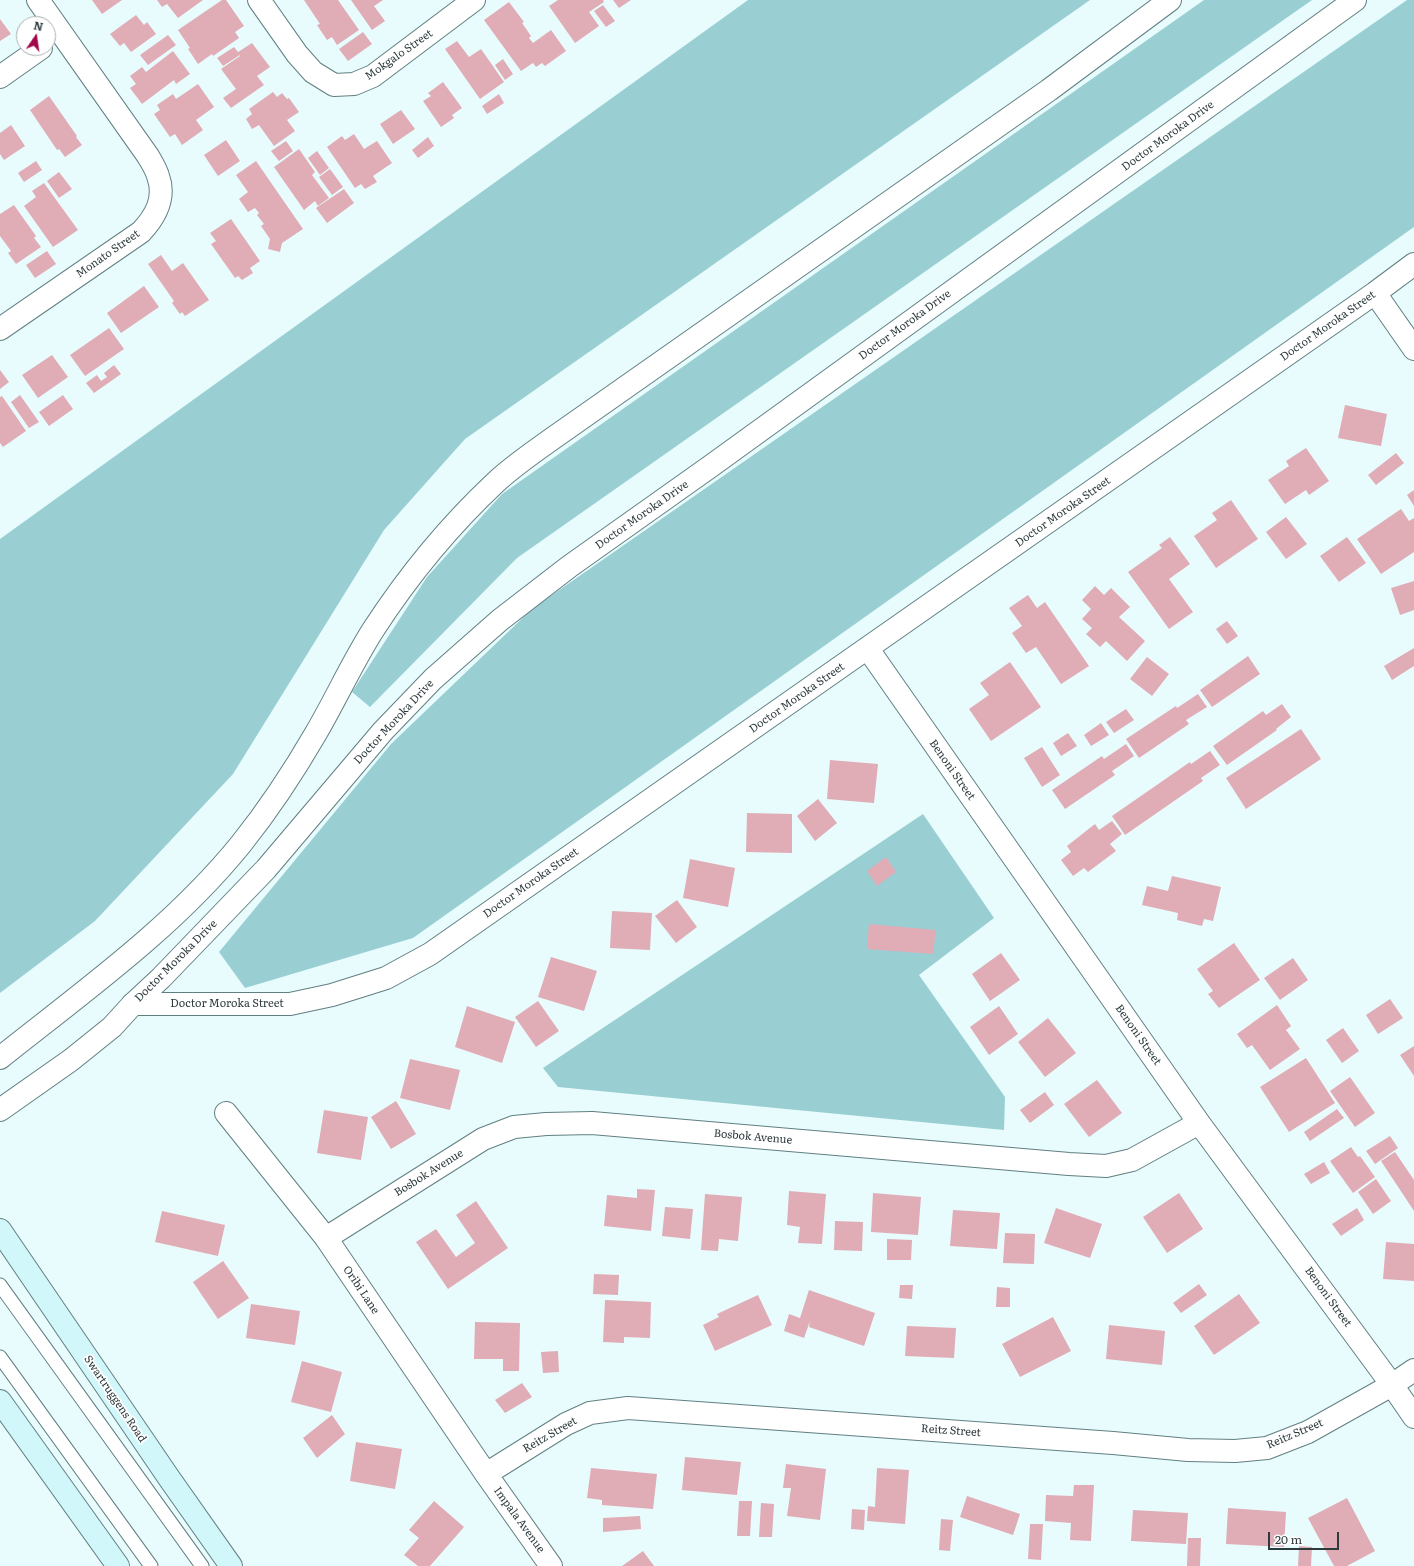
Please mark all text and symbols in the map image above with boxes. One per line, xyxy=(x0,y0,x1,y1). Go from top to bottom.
north arrow xyxy=(16,16,56,56)
text: N xyxy=(32,16,45,34)
street label: Mokgalo Street xyxy=(363,27,435,83)
street label: Doctor Moroka Drive xyxy=(1119,98,1217,174)
street label: Monato Street xyxy=(74,227,142,281)
street label: Doctor Moroka Drive xyxy=(856,287,954,363)
street label: Doctor Moroka Street xyxy=(1278,288,1378,364)
street label: Doctor Moroka Street xyxy=(1013,474,1113,550)
street label: Doctor Moroka Drive xyxy=(593,478,691,552)
street label: Doctor Moroka Street xyxy=(747,660,847,736)
street label: Doctor Moroka Drive xyxy=(351,677,437,767)
street label: Benoni Street xyxy=(926,737,978,803)
street label: Doctor Moroka Street xyxy=(481,845,581,921)
street label: Doctor Moroka Drive xyxy=(132,917,220,1005)
street label: Doctor Moroka Street xyxy=(170,997,284,1011)
street label: Benoni Street xyxy=(1112,1002,1164,1068)
street label: Bosbok Avenue xyxy=(713,1127,793,1147)
street label: Bosbok Avenue xyxy=(392,1147,466,1199)
street label: Oribi Lane xyxy=(340,1263,382,1317)
street label: Benoni Street xyxy=(1302,1264,1354,1330)
street label: Swartruggens Road xyxy=(81,1353,149,1445)
street label: Reitz Street xyxy=(521,1414,579,1456)
street label: Reitz Street xyxy=(1265,1416,1325,1452)
street label: Reitz Street xyxy=(921,1422,981,1440)
street label: Impala Avenue xyxy=(491,1484,547,1556)
scale bar xyxy=(1270,1524,1341,1550)
text: 20 m xyxy=(1275,1530,1302,1548)

